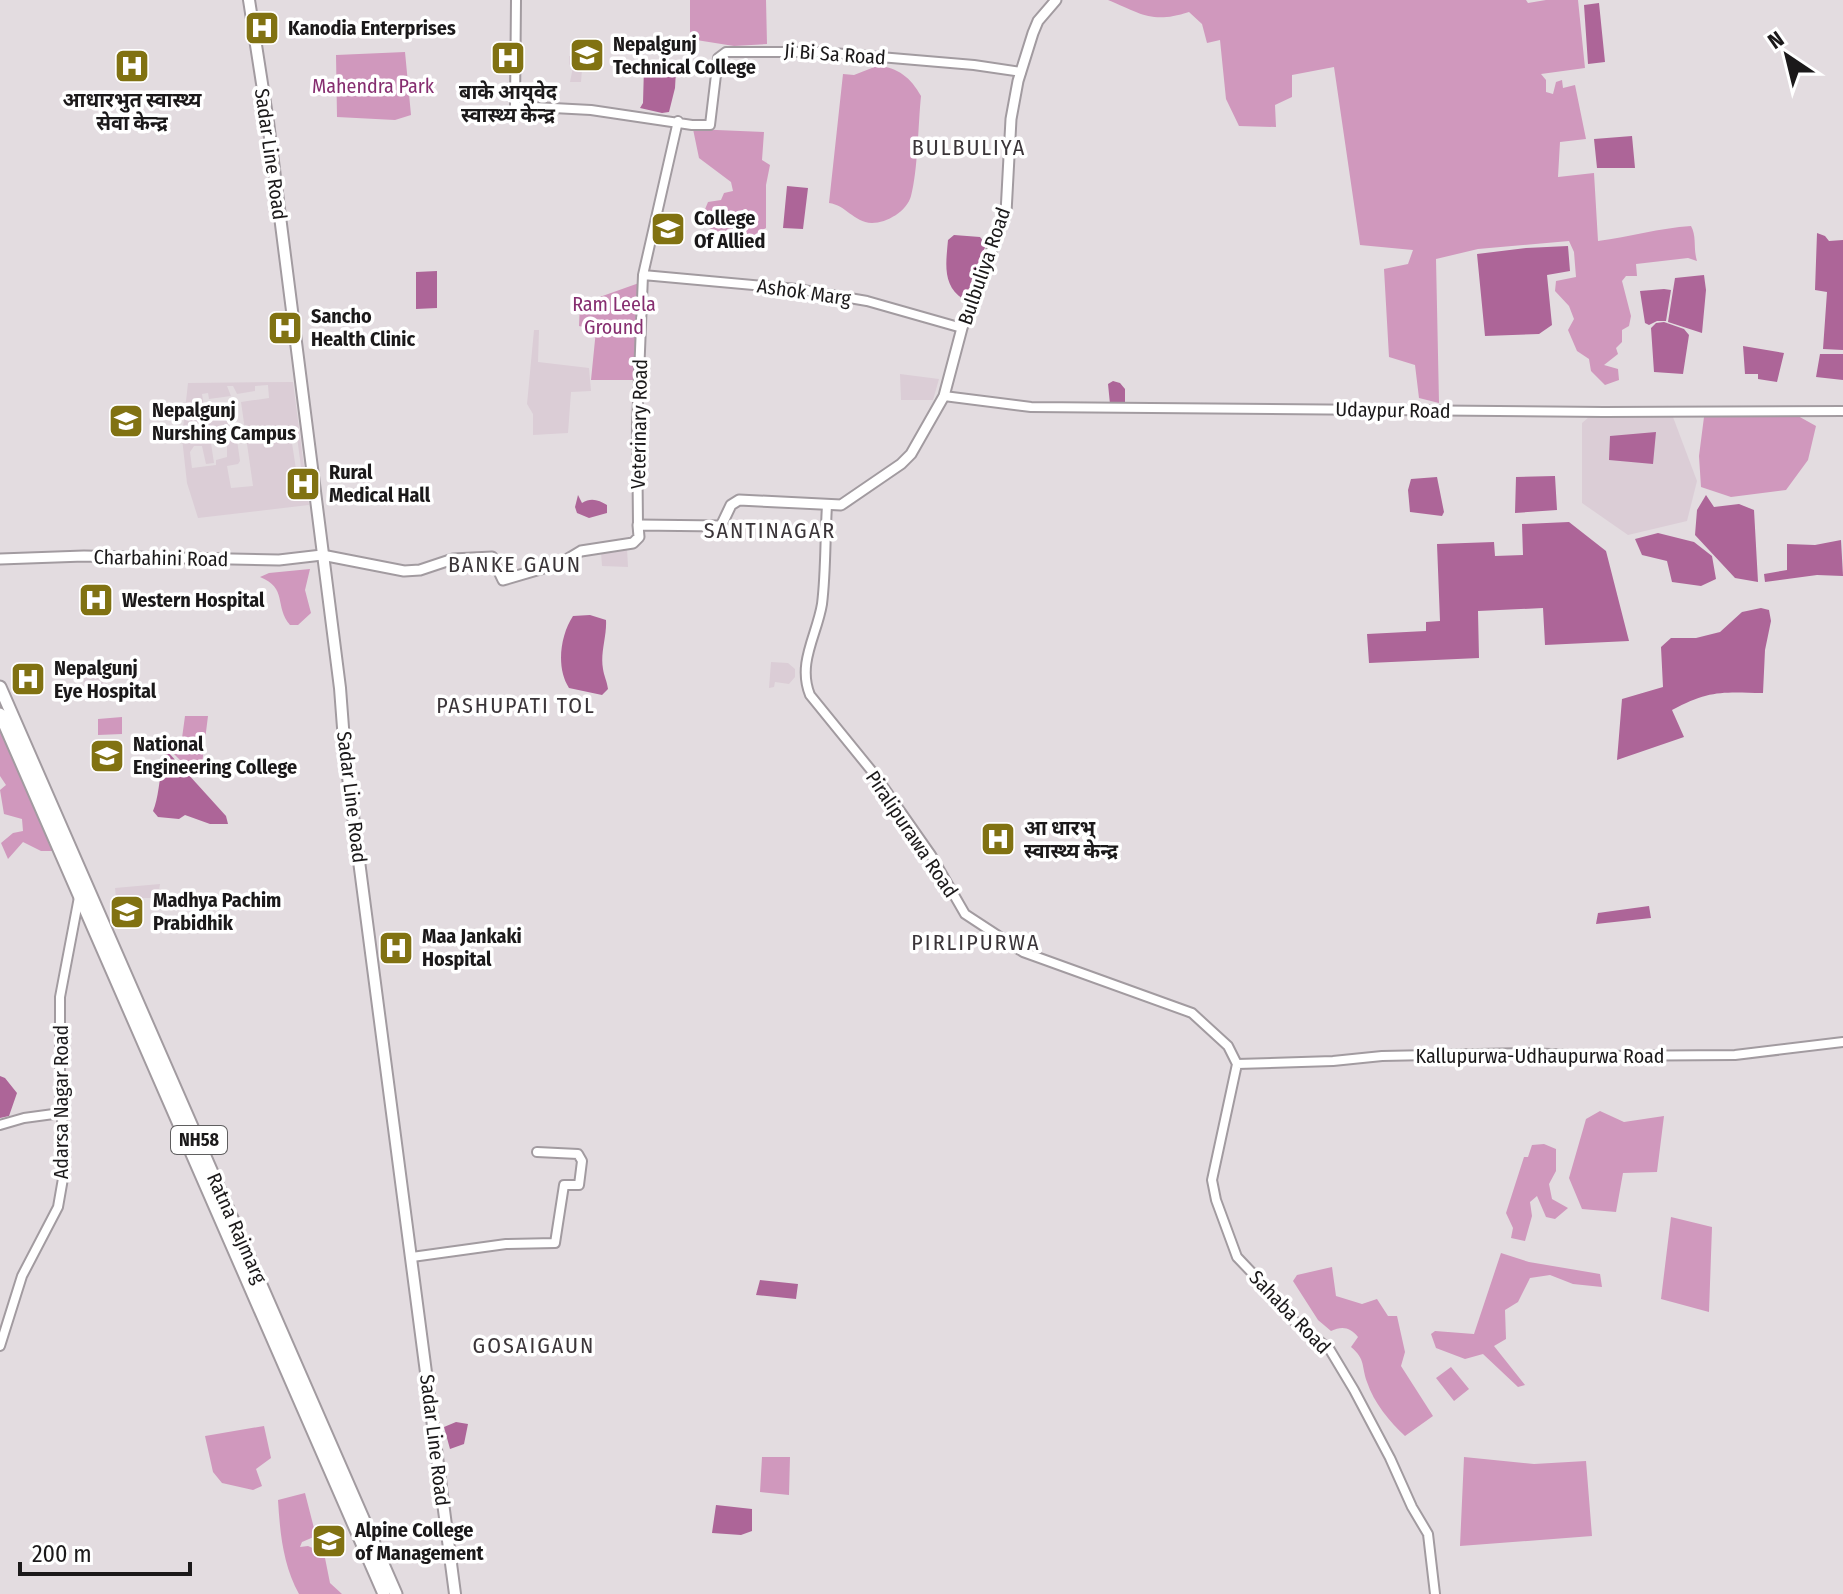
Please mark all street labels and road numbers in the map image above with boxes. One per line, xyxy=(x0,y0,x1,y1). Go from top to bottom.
street label: Ji Bi Sa Road xyxy=(783,38,887,70)
street label: Sadar Line Road xyxy=(250,87,292,221)
street label: Bulbuliya Road xyxy=(953,204,1015,328)
street label: Ashok Marg xyxy=(756,274,853,311)
street label: Veterinary Road xyxy=(626,359,652,489)
street label: Udaypur Road xyxy=(1335,397,1451,423)
street label: Charbahini Road xyxy=(93,545,229,571)
street label: Sadar Line Road xyxy=(332,730,372,864)
street label: Piralipurawa Road xyxy=(861,766,963,902)
street label: Adarsa Nagar Road xyxy=(49,1025,73,1179)
street label: Kallupurwa-Udhaupurwa Road xyxy=(1415,1044,1665,1068)
road number: NH58 xyxy=(171,1126,227,1154)
street label: Ratna Rajmarg xyxy=(202,1169,272,1288)
street label: Sahaba Road xyxy=(1244,1265,1336,1359)
street label: Sadar Line Road xyxy=(415,1373,455,1507)

